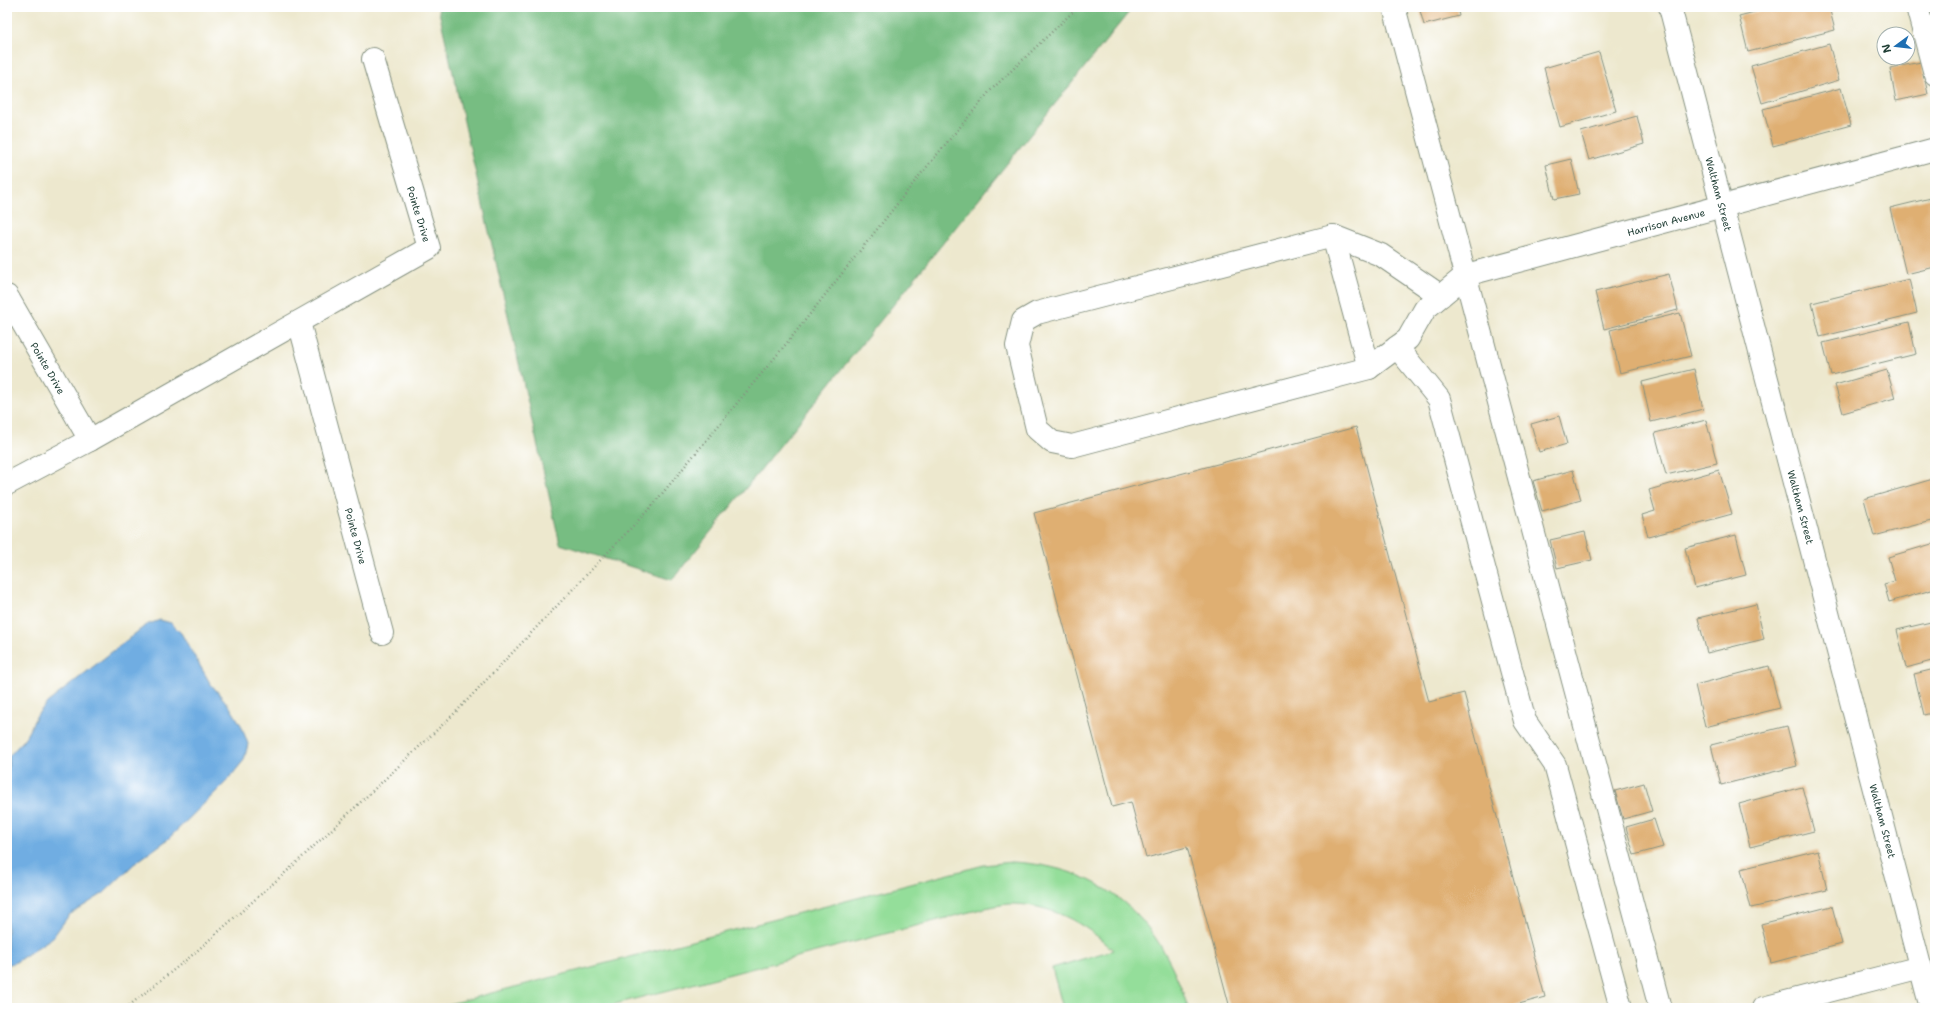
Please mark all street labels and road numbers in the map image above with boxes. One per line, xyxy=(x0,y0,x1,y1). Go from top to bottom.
street label: Waltham Street xyxy=(1702,156,1735,233)
street label: Pointe Drive xyxy=(404,185,433,244)
street label: Harrison Avenue xyxy=(1626,206,1707,239)
street label: Pointe Drive xyxy=(27,340,68,397)
street label: Waltham Street xyxy=(1784,469,1817,546)
street label: Pointe Drive xyxy=(342,507,369,566)
street label: Waltham Street xyxy=(1866,783,1899,860)

